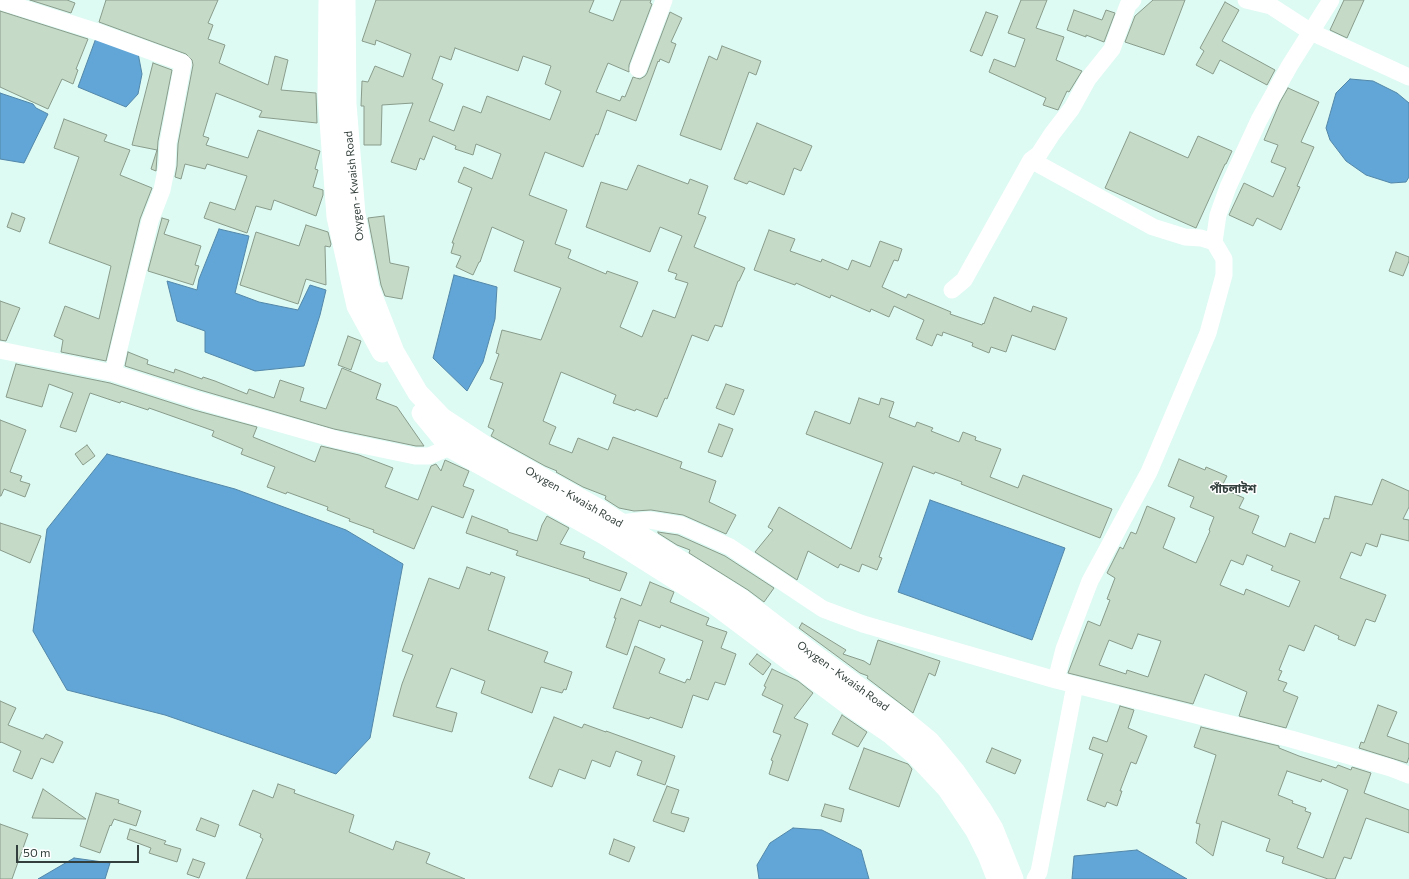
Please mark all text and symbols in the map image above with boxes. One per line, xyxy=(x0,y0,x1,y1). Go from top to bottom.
street label: Oxygen - Kwaish Road xyxy=(342,130,366,242)
street label: Oxygen - Kwaish Road xyxy=(523,464,625,530)
district label: পাঁচলাইশ xyxy=(1210,482,1256,496)
street label: Oxygen - Kwaish Road xyxy=(794,638,892,714)
scale bar xyxy=(18,837,141,863)
text: 50 m xyxy=(23,845,51,859)

